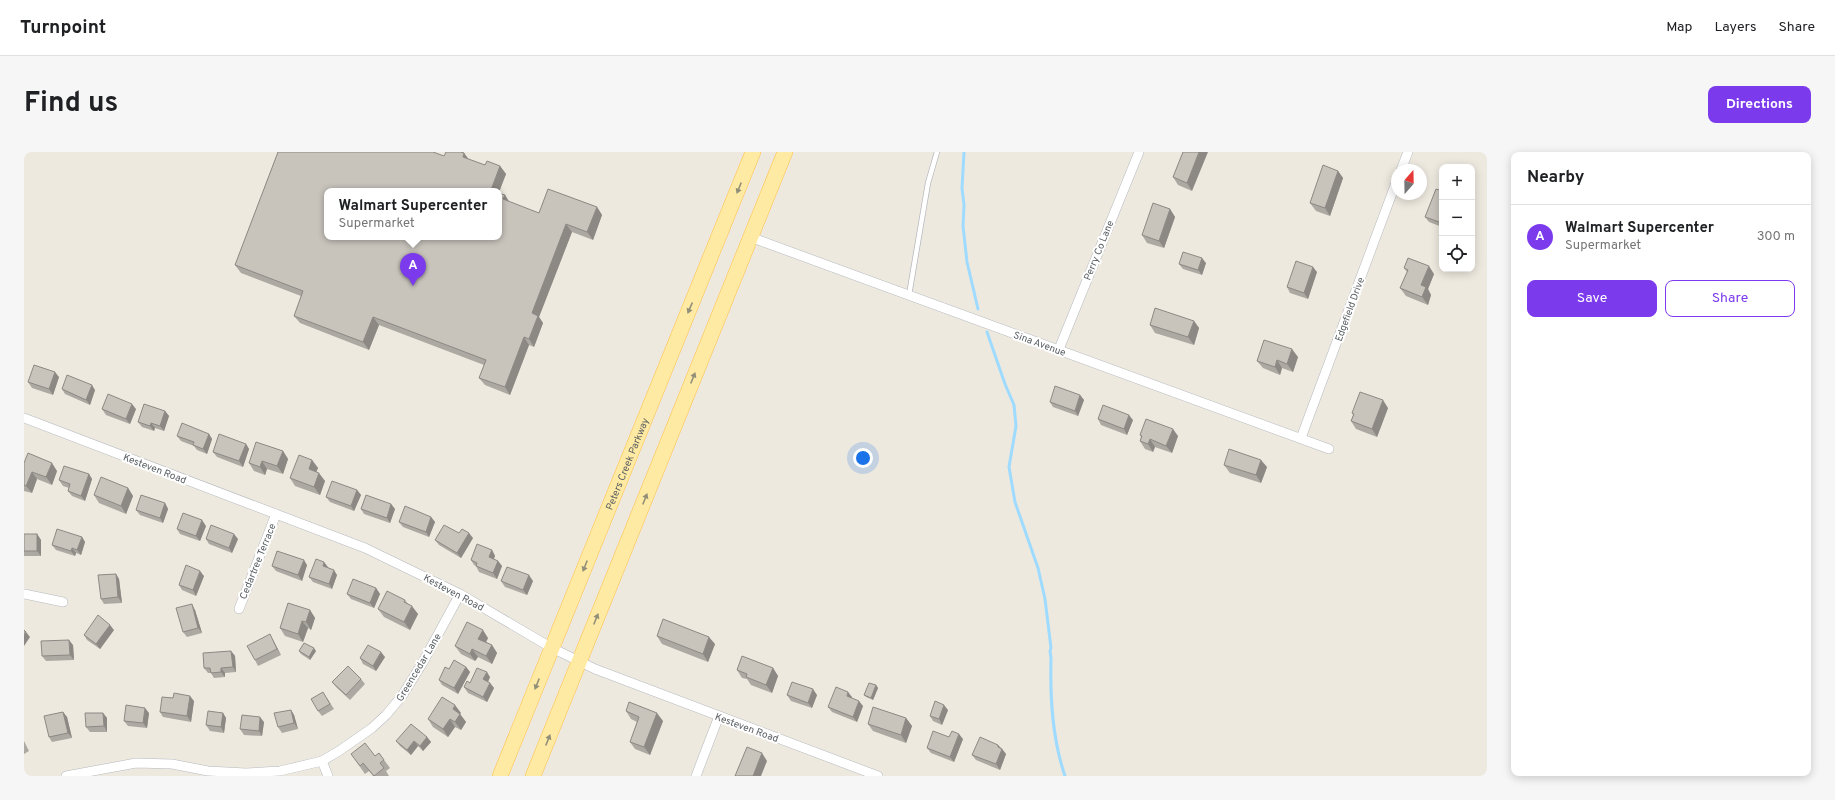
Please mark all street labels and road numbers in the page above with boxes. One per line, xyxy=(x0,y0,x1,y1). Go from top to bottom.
street label: Perry Co Lane xyxy=(1081,219,1117,283)
street label: Edgefield Drive xyxy=(1333,276,1368,343)
street label: Sina Avenue xyxy=(1011,329,1067,360)
street label: Peters Creek Parkway xyxy=(603,416,653,512)
street label: Kesteven Road xyxy=(121,451,188,487)
street label: Cedartree Terrace xyxy=(237,522,280,601)
street label: Kesteven Road xyxy=(421,572,486,615)
street label: Greencedar Lane xyxy=(394,631,445,704)
street label: Kesteven Road xyxy=(713,711,780,746)

